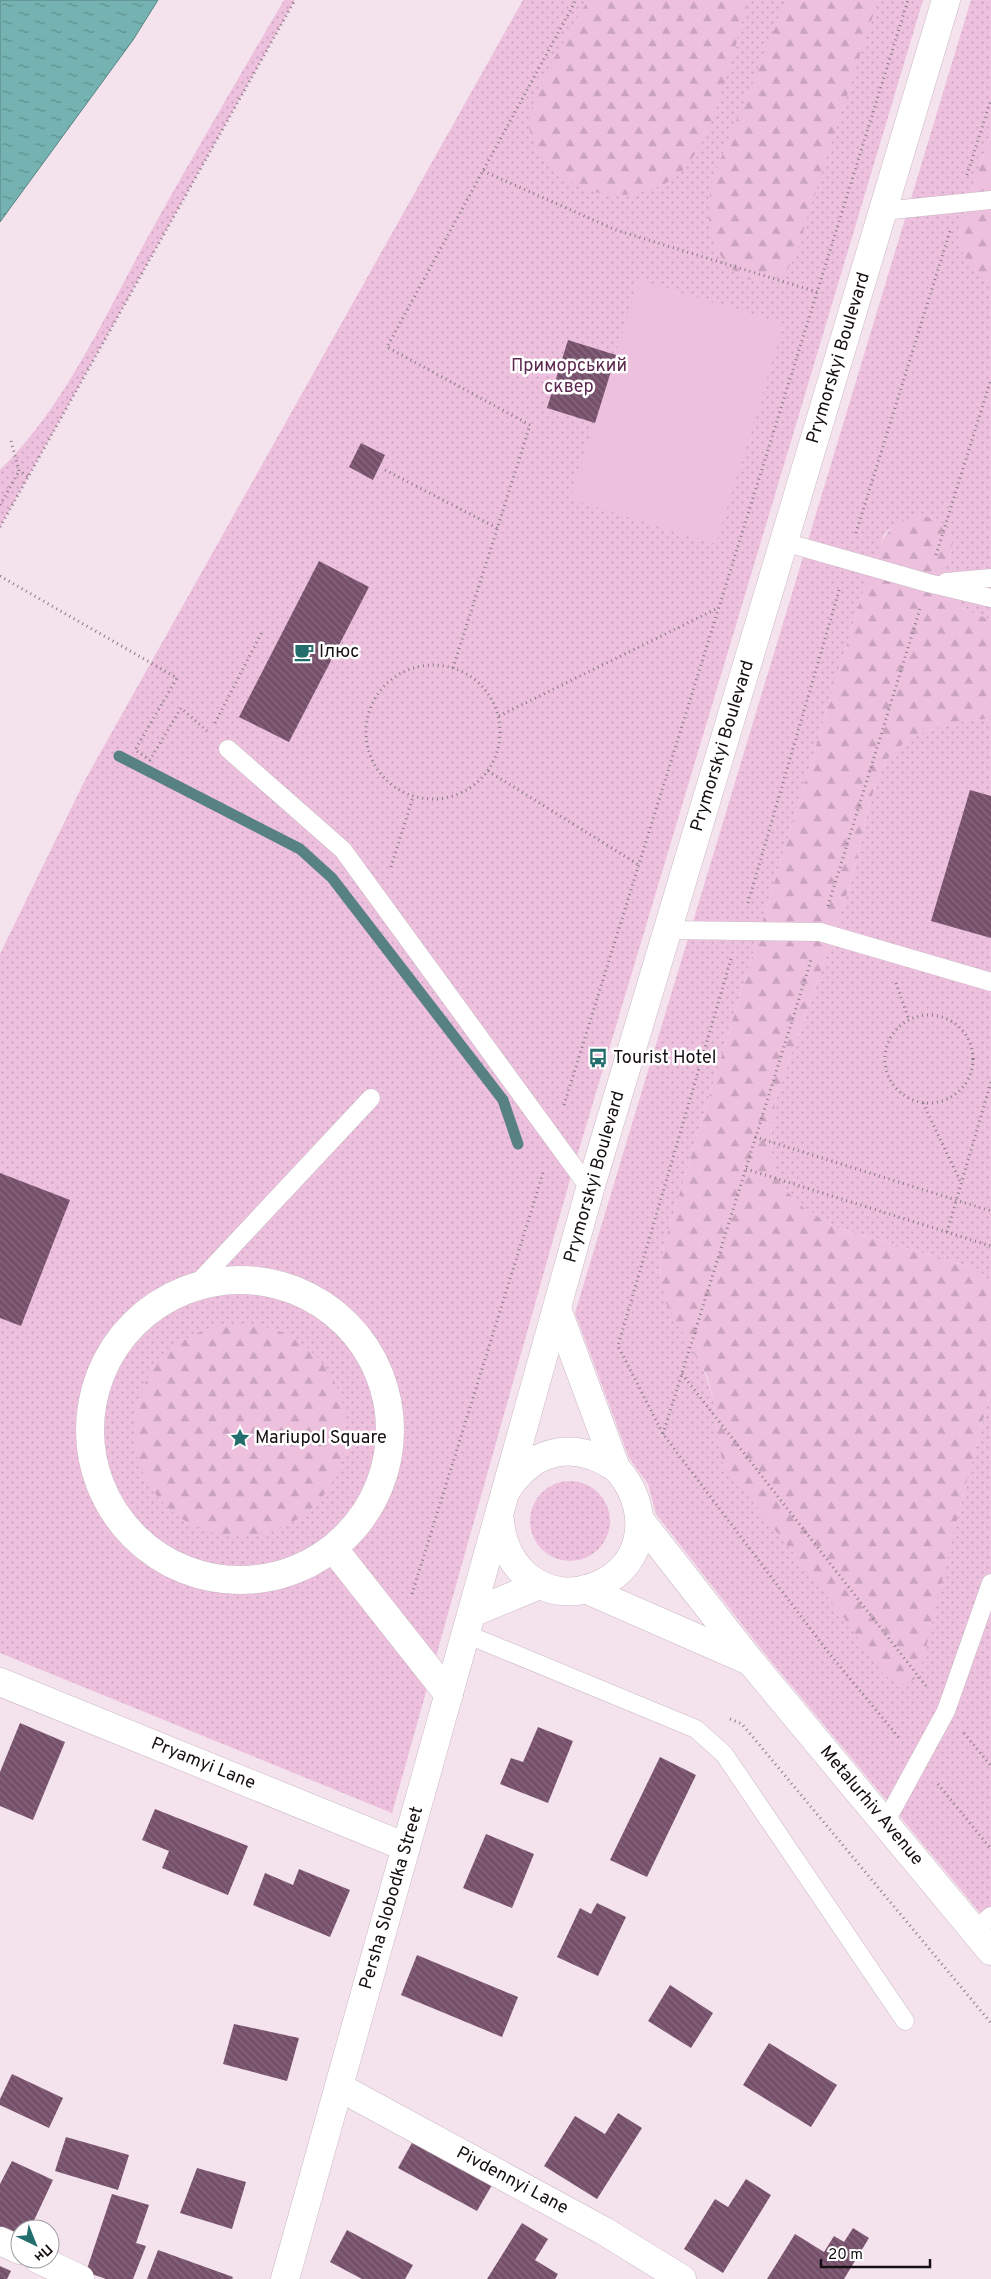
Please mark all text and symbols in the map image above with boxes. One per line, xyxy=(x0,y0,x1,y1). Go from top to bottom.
street label: Prymorskyi Boulevard xyxy=(802,270,876,446)
park label: Приморський сквер xyxy=(511,355,627,399)
cafe icon: Ілюс xyxy=(293,641,315,663)
place label: Ілюс xyxy=(319,641,359,664)
street label: Prymorskyi Boulevard xyxy=(686,658,760,834)
bus stop icon: Tourist Hotel xyxy=(587,1047,609,1069)
place label: Tourist Hotel xyxy=(613,1047,716,1070)
street label: Prymorskyi Boulevard xyxy=(559,1088,631,1266)
place icon: Mariupol Square xyxy=(229,1427,251,1449)
place label: Mariupol Square xyxy=(255,1427,387,1450)
street label: Pryamyi Lane xyxy=(147,1733,259,1795)
street label: Metalurhiv Avenue xyxy=(814,1741,928,1871)
street label: Persha Slobodka Street xyxy=(355,1804,429,1992)
street label: Pivdennyi Lane xyxy=(452,2142,572,2220)
north arrow xyxy=(10,2219,60,2269)
scale bar xyxy=(821,2236,930,2268)
text: Пн xyxy=(30,2240,56,2265)
text: 20 m xyxy=(828,2246,863,2265)

